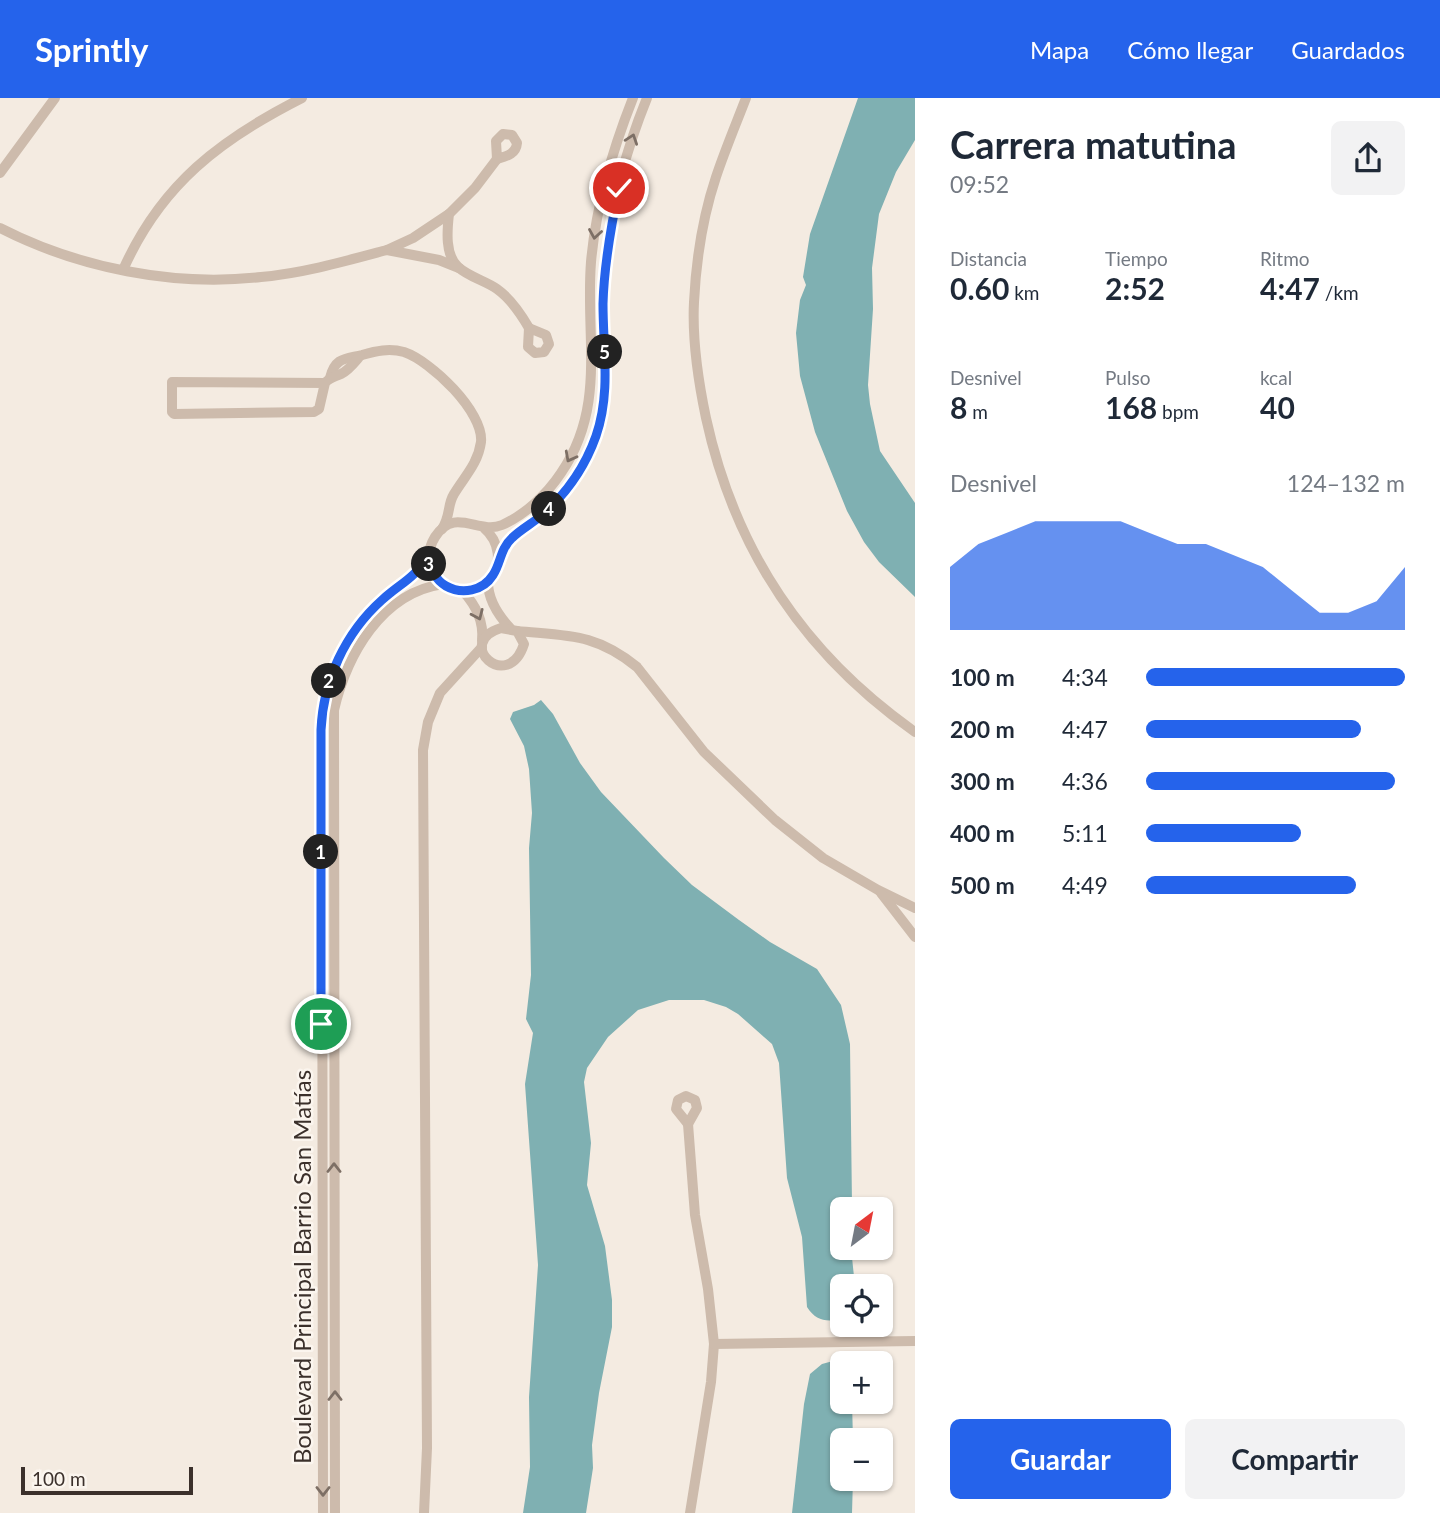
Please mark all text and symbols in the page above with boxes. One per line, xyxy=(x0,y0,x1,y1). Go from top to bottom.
text: Sprintly xyxy=(35,29,149,69)
text: Mapa xyxy=(1030,35,1089,64)
text: Cómo llegar xyxy=(1127,35,1253,64)
text: Guardados xyxy=(1291,35,1405,64)
text: Carrera matutina xyxy=(950,121,1237,167)
button: share xyxy=(1331,121,1405,195)
one-way arrow xyxy=(624,133,638,145)
pin xyxy=(589,158,649,218)
icon: check xyxy=(600,169,638,207)
text: 09:52 xyxy=(950,170,1009,198)
one-way arrow xyxy=(588,229,603,240)
text: Distancia xyxy=(950,247,1027,270)
text: Tiempo xyxy=(1105,247,1168,270)
text: Ritmo xyxy=(1260,247,1310,270)
text: 0.60 xyxy=(950,270,1009,306)
text: 2:52 xyxy=(1105,270,1165,306)
text: 4:47 xyxy=(1260,270,1320,306)
text: km xyxy=(1009,281,1039,304)
text: /km xyxy=(1320,281,1359,304)
pin: 5 xyxy=(588,334,622,370)
text: 5 xyxy=(599,340,610,363)
text: Desnivel xyxy=(950,366,1022,389)
text: Pulso xyxy=(1105,366,1150,389)
text: kcal xyxy=(1260,366,1292,389)
text: 8 xyxy=(950,389,967,425)
text: 168 xyxy=(1105,389,1157,425)
text: 40 xyxy=(1260,389,1295,425)
text: m xyxy=(967,400,988,423)
text: bpm xyxy=(1157,400,1199,423)
one-way arrow xyxy=(564,450,578,463)
text: Desnivel xyxy=(950,469,1037,497)
text: 124–132 m xyxy=(1287,469,1405,497)
pin: 4 xyxy=(532,492,566,526)
text: 4 xyxy=(543,497,554,520)
pin: 3 xyxy=(412,546,446,582)
text: 3 xyxy=(423,552,434,575)
one-way arrow xyxy=(469,608,483,620)
text: 100 m xyxy=(950,663,1015,691)
text: 4:34 xyxy=(1062,663,1108,691)
pin: 2 xyxy=(312,664,346,698)
text: 2 xyxy=(323,669,334,692)
text: 200 m xyxy=(950,715,1015,743)
text: 4:47 xyxy=(1062,715,1108,743)
text: 300 m xyxy=(950,767,1015,795)
text: 4:36 xyxy=(1062,767,1108,795)
text: 400 m xyxy=(950,819,1015,847)
text: 5:11 xyxy=(1062,819,1108,847)
pin: 1 xyxy=(304,834,338,870)
text: 1 xyxy=(315,840,326,863)
text: 500 m xyxy=(950,871,1015,899)
text: 4:49 xyxy=(1062,871,1108,899)
pin xyxy=(291,994,351,1054)
icon: arrive xyxy=(302,1005,340,1043)
street label: Boulevard Principal Barrio San Matías xyxy=(287,1070,316,1464)
one-way arrow xyxy=(326,1163,342,1173)
north arrow xyxy=(830,1197,892,1260)
map controls xyxy=(830,1197,893,1491)
button: locate xyxy=(830,1274,893,1337)
button: + xyxy=(830,1351,893,1414)
one-way arrow xyxy=(327,1390,343,1401)
button: Guardar xyxy=(950,1419,1171,1499)
button: Compartir xyxy=(1185,1419,1405,1499)
button: − xyxy=(830,1428,893,1491)
scale bar xyxy=(21,1464,192,1496)
text: 100 m xyxy=(32,1467,86,1490)
one-way arrow xyxy=(315,1487,331,1497)

